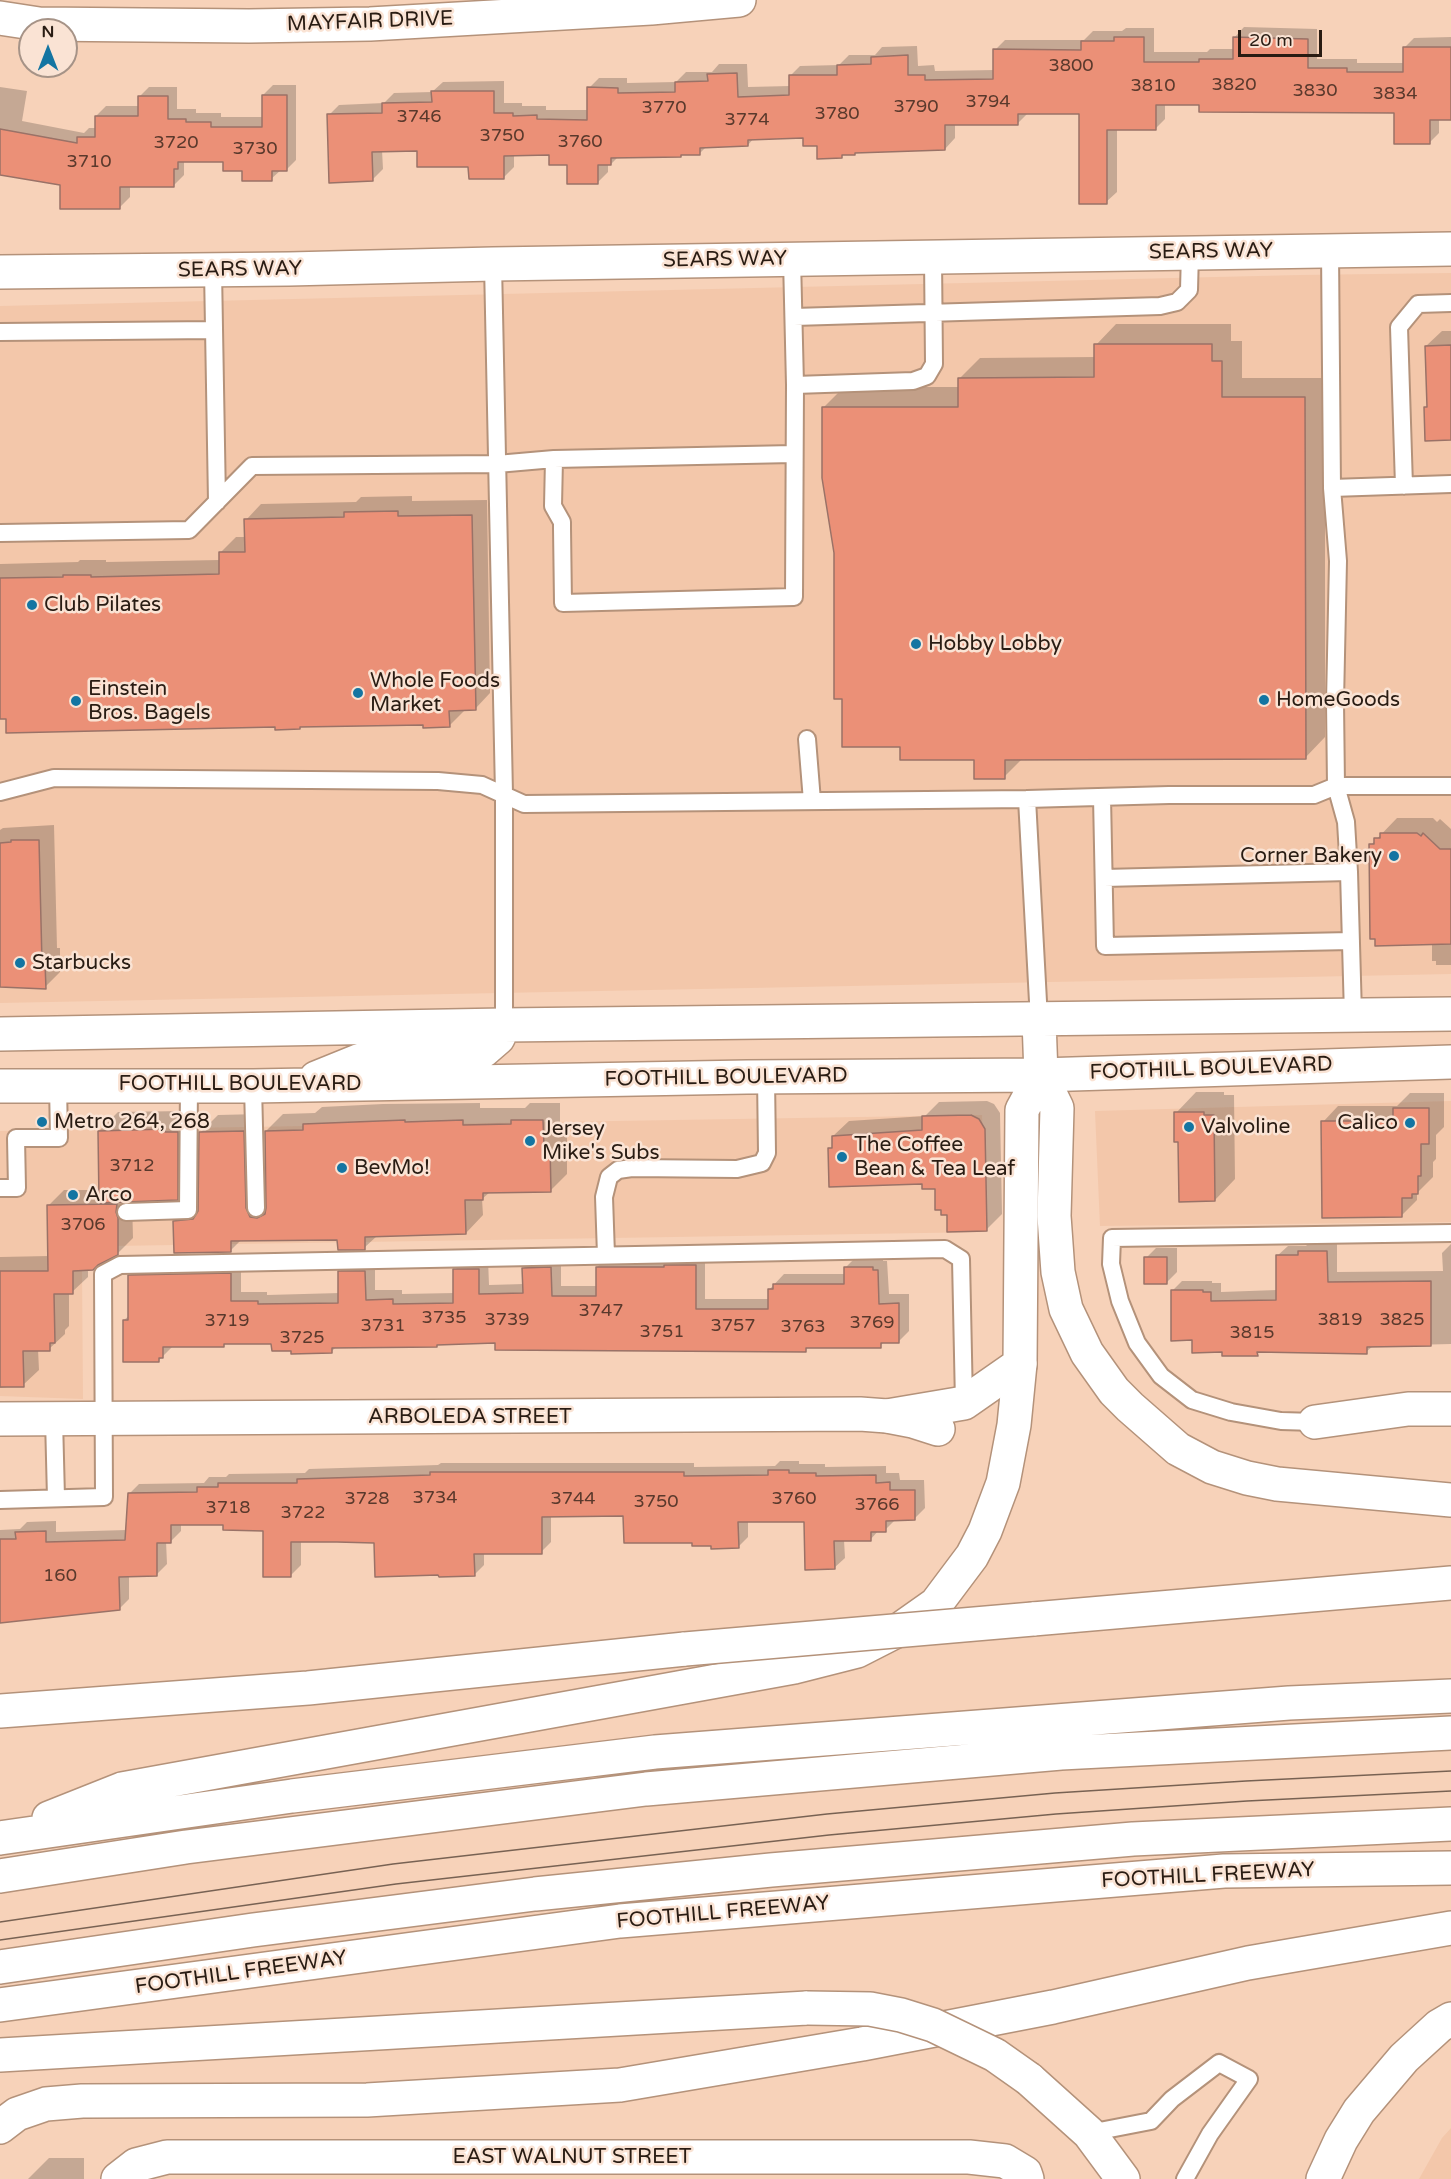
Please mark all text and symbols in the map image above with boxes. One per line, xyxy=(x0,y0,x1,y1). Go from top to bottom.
street label: MAYFAIR DRIVE xyxy=(286,7,454,37)
north arrow xyxy=(18,18,78,78)
scale bar xyxy=(1241,18,1325,56)
text: N xyxy=(42,22,54,42)
text: 20 m xyxy=(1249,29,1293,51)
house number: 3800 xyxy=(1048,55,1094,77)
house number: 3820 xyxy=(1211,74,1257,96)
house number: 3810 xyxy=(1130,75,1176,97)
house number: 3830 xyxy=(1292,80,1338,102)
house number: 3834 xyxy=(1372,83,1418,105)
house number: 3794 xyxy=(965,91,1011,113)
house number: 3790 xyxy=(893,96,939,118)
house number: 3770 xyxy=(641,97,687,119)
house number: 3780 xyxy=(814,103,860,125)
house number: 3746 xyxy=(396,106,442,128)
house number: 3774 xyxy=(724,109,770,131)
house number: 3750 xyxy=(479,125,525,147)
house number: 3760 xyxy=(557,131,603,153)
house number: 3720 xyxy=(153,132,199,154)
house number: 3730 xyxy=(232,138,278,160)
house number: 3710 xyxy=(66,151,112,173)
street label: SEARS WAY xyxy=(1149,238,1273,266)
street label: SEARS WAY xyxy=(663,246,787,274)
street label: SEARS WAY xyxy=(178,256,302,284)
place label: Club Pilates xyxy=(44,592,161,618)
marker: Club Pilates xyxy=(25,598,39,612)
place label: Hobby Lobby xyxy=(928,631,1062,657)
marker: Hobby Lobby xyxy=(909,637,923,651)
place label: Whole Foods Market xyxy=(370,668,500,718)
place label: Einstein Bros. Bagels xyxy=(88,676,211,726)
marker: Whole Foods Market xyxy=(351,686,365,700)
place label: HomeGoods xyxy=(1276,687,1400,713)
marker: HomeGoods xyxy=(1257,693,1271,707)
marker: Einstein Bros. Bagels xyxy=(69,694,83,708)
place label: Corner Bakery xyxy=(1240,843,1382,869)
marker: Corner Bakery xyxy=(1387,849,1401,863)
place label: Starbucks xyxy=(32,950,131,976)
marker: Starbucks xyxy=(13,956,27,970)
street label: FOOTHILL BOULEVARD xyxy=(1089,1052,1333,1086)
street label: FOOTHILL BOULEVARD xyxy=(604,1063,848,1093)
street label: FOOTHILL BOULEVARD xyxy=(118,1071,362,1097)
place label: Metro 264, 268 xyxy=(54,1109,210,1135)
place label: Calico xyxy=(1337,1110,1398,1136)
place label: Valvoline xyxy=(1201,1114,1290,1140)
marker: Metro 264, 268 xyxy=(35,1115,49,1129)
place label: Jersey Mike's Subs xyxy=(542,1116,660,1166)
marker: Calico xyxy=(1403,1116,1417,1130)
marker: Valvoline xyxy=(1182,1120,1196,1134)
place label: The Coffee Bean & Tea Leaf xyxy=(854,1132,1015,1182)
marker: Jersey Mike's Subs xyxy=(523,1134,537,1148)
marker: The Coffee Bean & Tea Leaf xyxy=(835,1150,849,1164)
house number: 3712 xyxy=(109,1155,155,1177)
place label: BevMo! xyxy=(354,1155,430,1181)
marker: BevMo! xyxy=(335,1161,349,1175)
place label: Arco xyxy=(85,1182,132,1208)
marker: Arco xyxy=(66,1188,80,1202)
house number: 3706 xyxy=(60,1214,106,1236)
house number: 3747 xyxy=(578,1300,624,1322)
house number: 3735 xyxy=(421,1307,467,1329)
house number: 3739 xyxy=(484,1309,530,1331)
house number: 3819 xyxy=(1317,1309,1363,1331)
house number: 3825 xyxy=(1379,1309,1425,1331)
house number: 3719 xyxy=(204,1310,250,1332)
house number: 3769 xyxy=(849,1312,895,1334)
house number: 3731 xyxy=(360,1315,406,1337)
house number: 3757 xyxy=(710,1315,756,1337)
house number: 3763 xyxy=(780,1316,826,1338)
house number: 3751 xyxy=(639,1321,685,1343)
house number: 3815 xyxy=(1229,1322,1275,1344)
house number: 3725 xyxy=(279,1327,325,1349)
street label: ARBOLEDA STREET xyxy=(368,1404,572,1430)
house number: 3734 xyxy=(412,1487,458,1509)
house number: 3728 xyxy=(344,1488,390,1510)
house number: 3744 xyxy=(550,1488,596,1510)
house number: 3760 xyxy=(771,1488,817,1510)
house number: 3750 xyxy=(633,1491,679,1513)
house number: 3766 xyxy=(854,1494,900,1516)
house number: 3718 xyxy=(205,1497,251,1519)
house number: 3722 xyxy=(280,1502,326,1524)
house number: 160 xyxy=(43,1565,77,1587)
street label: FOOTHILL FREEWAY xyxy=(1101,1858,1315,1894)
street label: FOOTHILL FREEWAY xyxy=(615,1891,831,1935)
street label: FOOTHILL FREEWAY xyxy=(133,1946,349,2000)
street label: EAST WALNUT STREET xyxy=(453,2144,691,2170)

